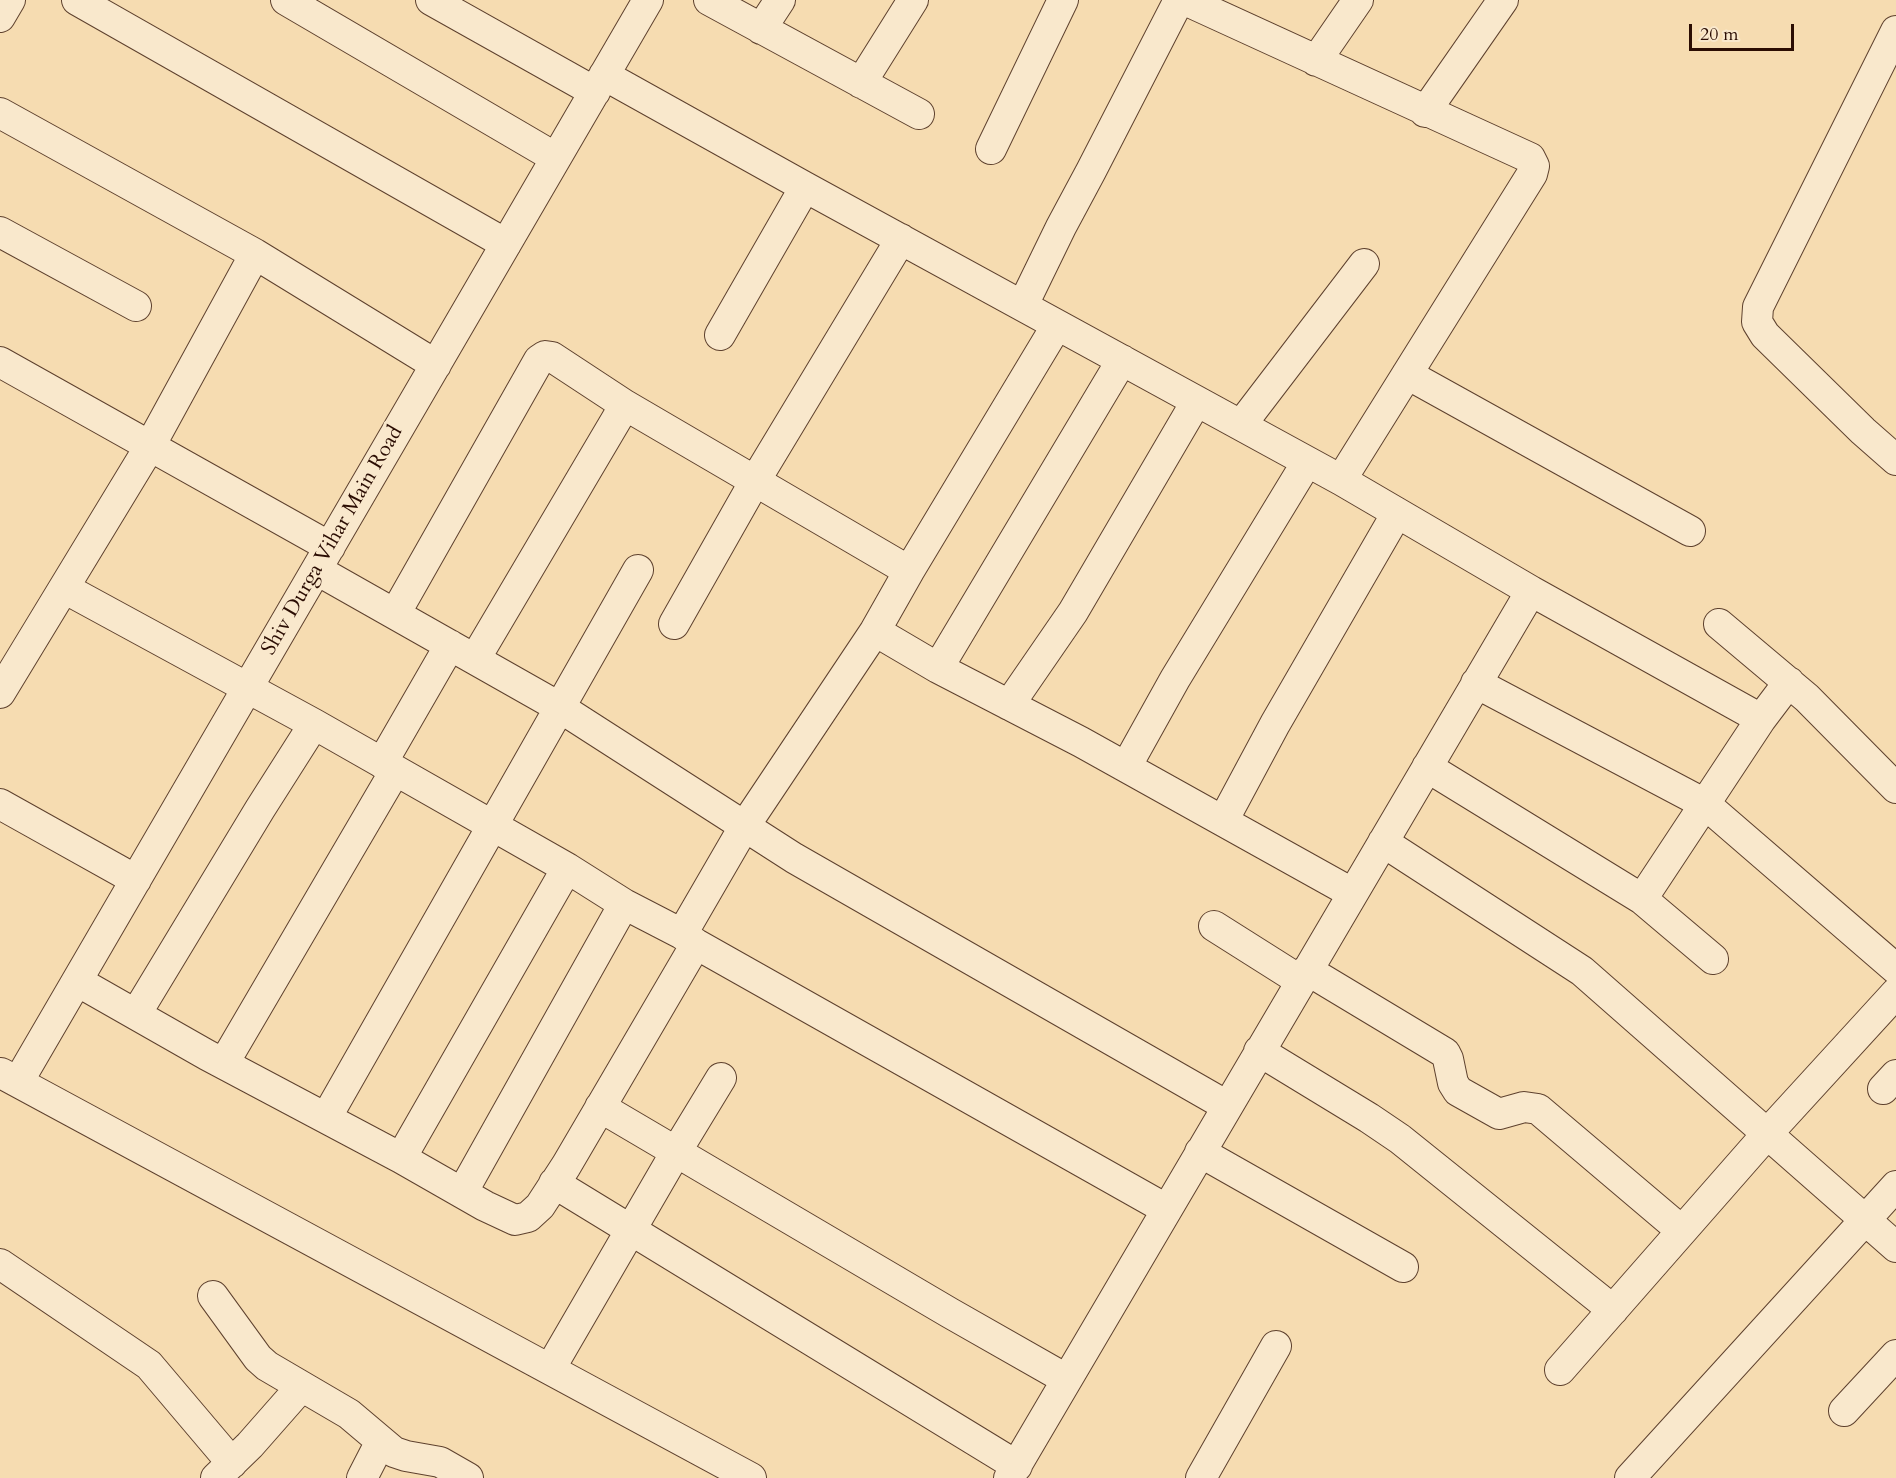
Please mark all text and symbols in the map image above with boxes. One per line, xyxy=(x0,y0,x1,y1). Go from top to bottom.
scale bar xyxy=(1692,12,1797,50)
text: 20 m xyxy=(1700,22,1739,47)
street label: Shiv Durga Vihar Main Road xyxy=(257,422,409,660)

